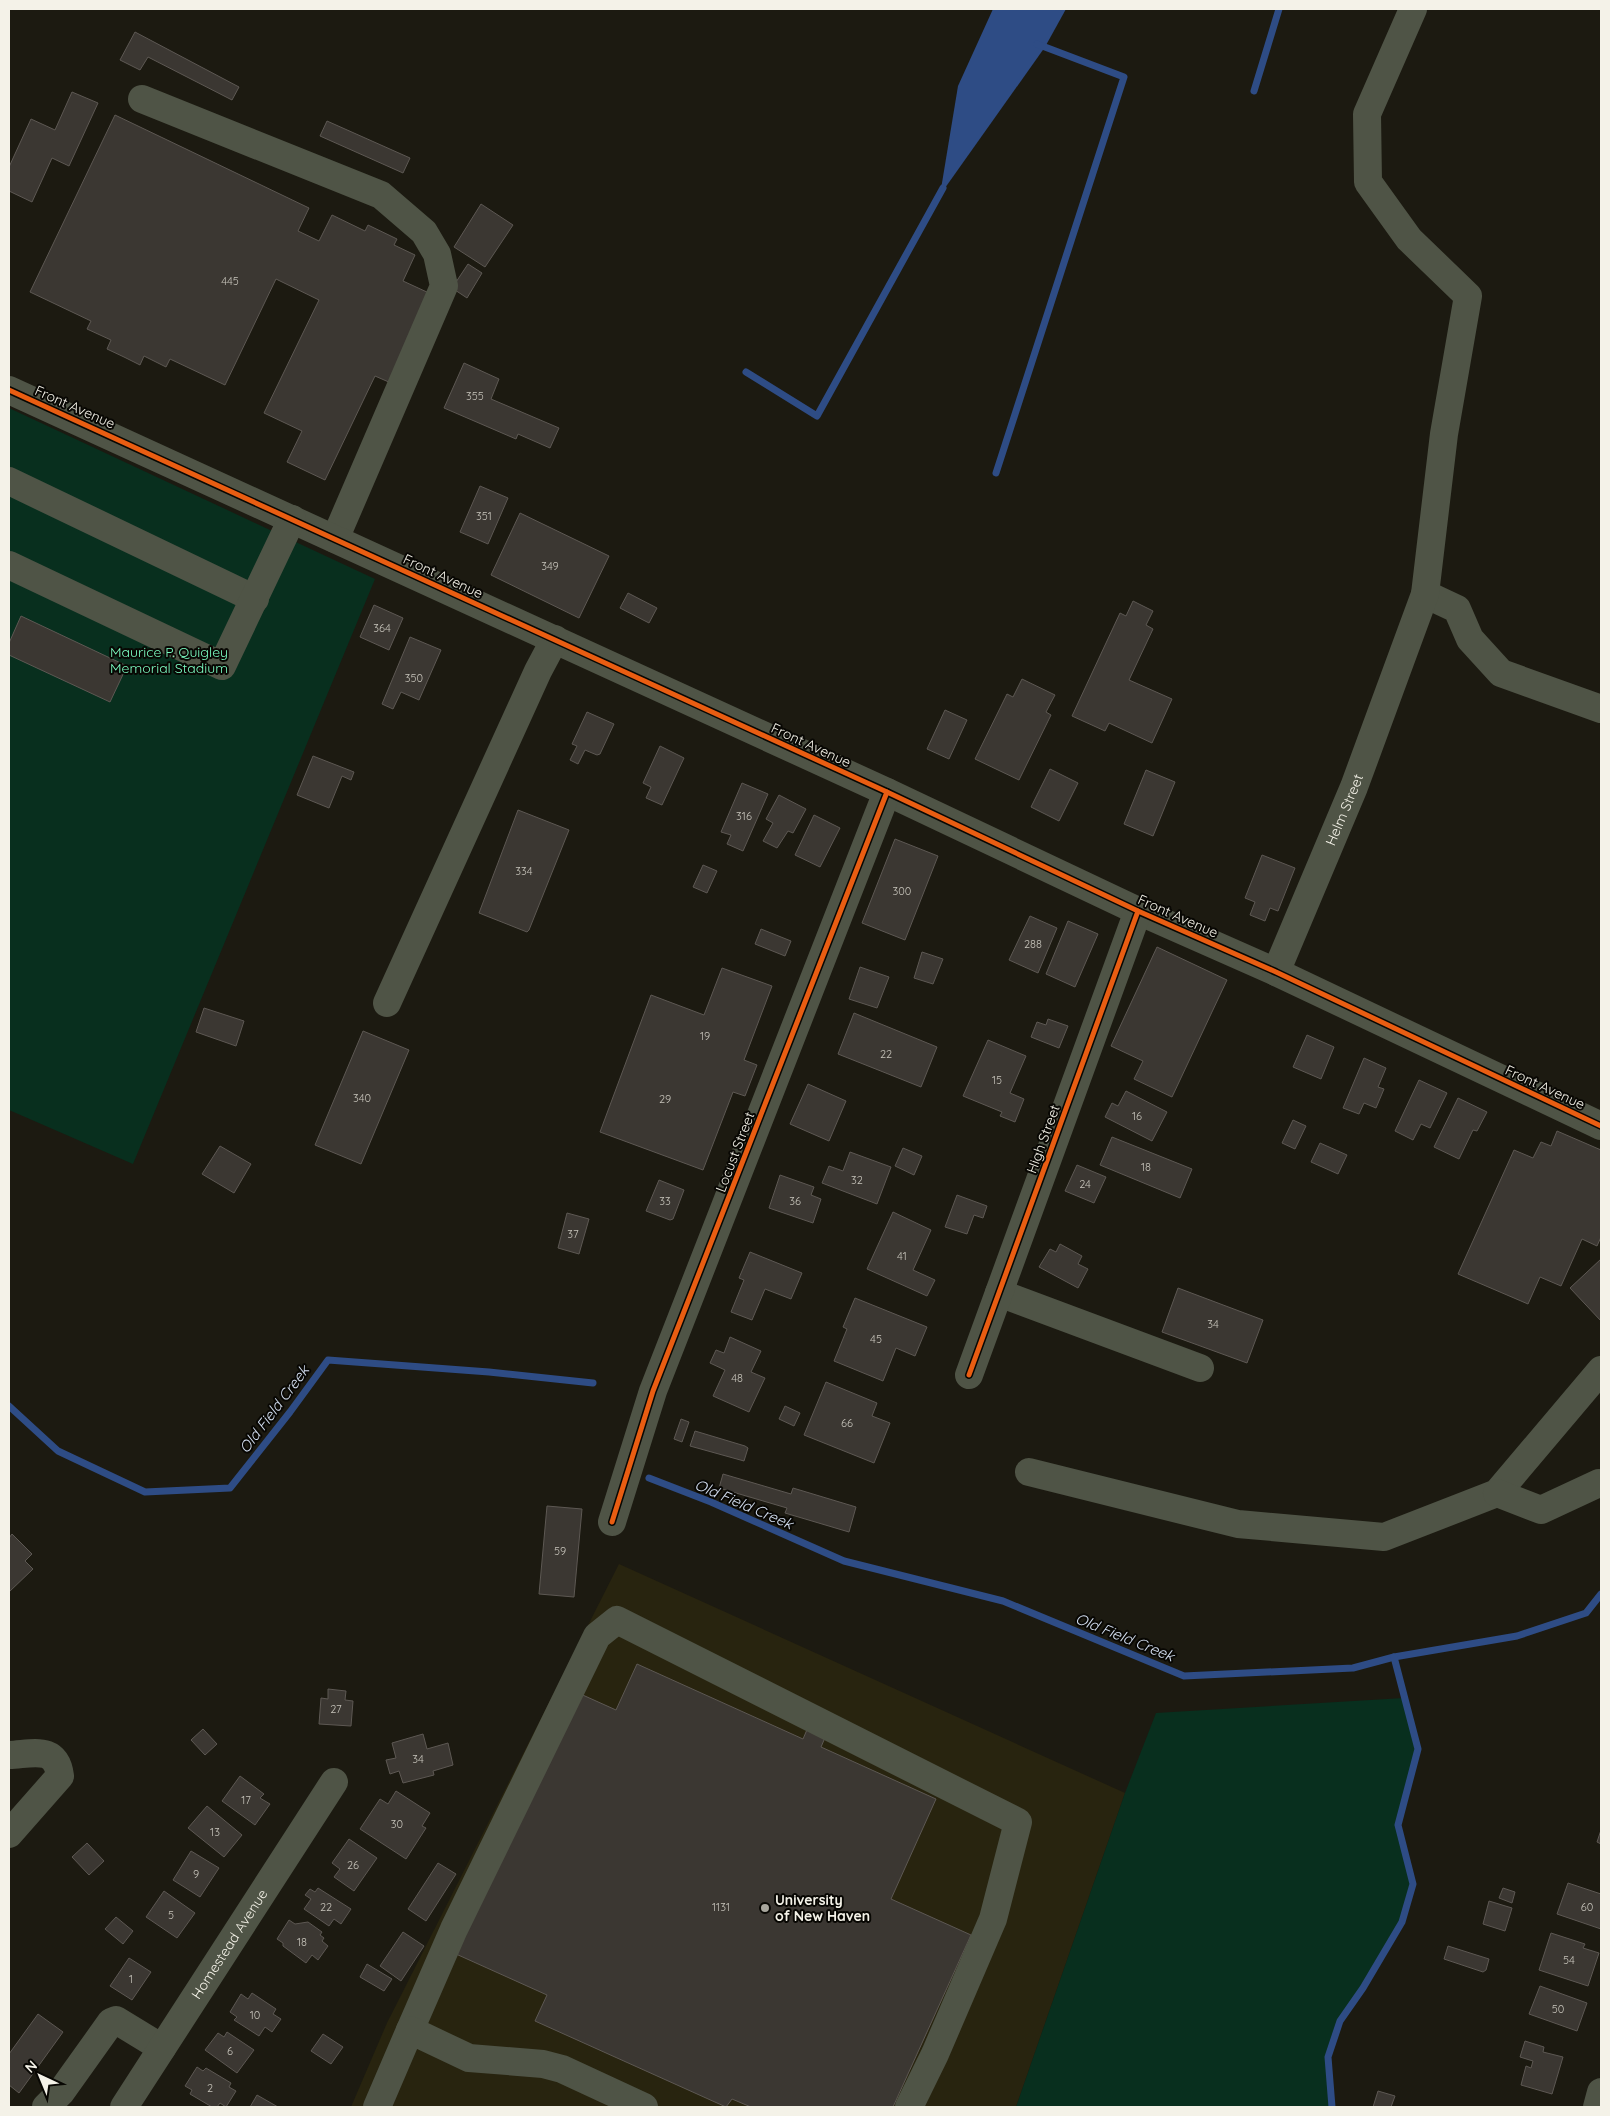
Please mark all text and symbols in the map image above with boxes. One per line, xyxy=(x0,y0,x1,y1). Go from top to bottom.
house number: 445 xyxy=(221,274,239,288)
street label: Front Avenue xyxy=(32,381,118,433)
house number: 355 xyxy=(466,389,484,403)
house number: 351 xyxy=(476,509,492,523)
street label: Front Avenue xyxy=(400,550,486,602)
house number: 349 xyxy=(541,559,559,573)
house number: 364 xyxy=(373,621,391,635)
park label: Maurice P. Quigley Memorial Stadium xyxy=(110,643,228,677)
house number: 350 xyxy=(405,671,423,685)
street label: Front Avenue xyxy=(768,719,854,771)
street label: Helm Street xyxy=(1321,771,1367,848)
house number: 316 xyxy=(736,809,752,823)
house number: 334 xyxy=(515,864,533,878)
house number: 300 xyxy=(893,884,911,898)
street label: Front Avenue xyxy=(1135,890,1221,942)
house number: 288 xyxy=(1024,937,1042,951)
house number: 19 xyxy=(700,1029,710,1043)
house number: 22 xyxy=(880,1047,892,1061)
street label: Front Avenue xyxy=(1502,1061,1588,1113)
house number: 15 xyxy=(992,1073,1002,1087)
house number: 340 xyxy=(353,1091,371,1105)
house number: 29 xyxy=(659,1092,671,1106)
street label: High Street xyxy=(1022,1102,1064,1176)
street label: Locust Street xyxy=(711,1109,759,1195)
house number: 16 xyxy=(1132,1109,1142,1123)
house number: 18 xyxy=(1141,1160,1151,1174)
house number: 32 xyxy=(851,1173,863,1187)
house number: 24 xyxy=(1079,1177,1091,1191)
house number: 33 xyxy=(659,1194,671,1208)
house number: 36 xyxy=(789,1194,801,1208)
house number: 37 xyxy=(567,1227,579,1241)
house number: 41 xyxy=(897,1249,907,1263)
house number: 34 xyxy=(1207,1317,1219,1331)
house number: 45 xyxy=(870,1332,882,1346)
water label: Old Field Creek xyxy=(235,1360,314,1457)
house number: 48 xyxy=(731,1371,743,1385)
house number: 66 xyxy=(841,1416,853,1430)
water label: Old Field Creek xyxy=(692,1475,798,1534)
house number: 59 xyxy=(554,1544,566,1558)
water label: Old Field Creek xyxy=(1073,1609,1179,1666)
house number: 27 xyxy=(330,1702,342,1716)
house number: 34 xyxy=(412,1752,424,1766)
house number: 17 xyxy=(241,1793,251,1807)
house number: 30 xyxy=(391,1817,403,1831)
house number: 13 xyxy=(210,1825,220,1839)
house number: 26 xyxy=(347,1858,359,1872)
house number: 9 xyxy=(193,1867,199,1881)
street label: Homestead Avenue xyxy=(187,1886,271,2002)
place label: University of New Haven xyxy=(775,1891,870,1925)
house number: 22 xyxy=(320,1900,332,1914)
house number: 1131 xyxy=(712,1900,730,1914)
house number: 60 xyxy=(1581,1900,1593,1914)
marker: University of New Haven xyxy=(759,1902,771,1914)
house number: 5 xyxy=(168,1908,174,1922)
house number: 18 xyxy=(297,1935,307,1949)
house number: 54 xyxy=(1563,1953,1575,1967)
house number: 1 xyxy=(129,1972,133,1986)
house number: 50 xyxy=(1552,2002,1564,2016)
house number: 10 xyxy=(250,2008,260,2022)
house number: 6 xyxy=(227,2044,233,2058)
north arrow xyxy=(15,2051,65,2101)
text: N xyxy=(21,2057,41,2077)
house number: 2 xyxy=(207,2081,213,2095)

